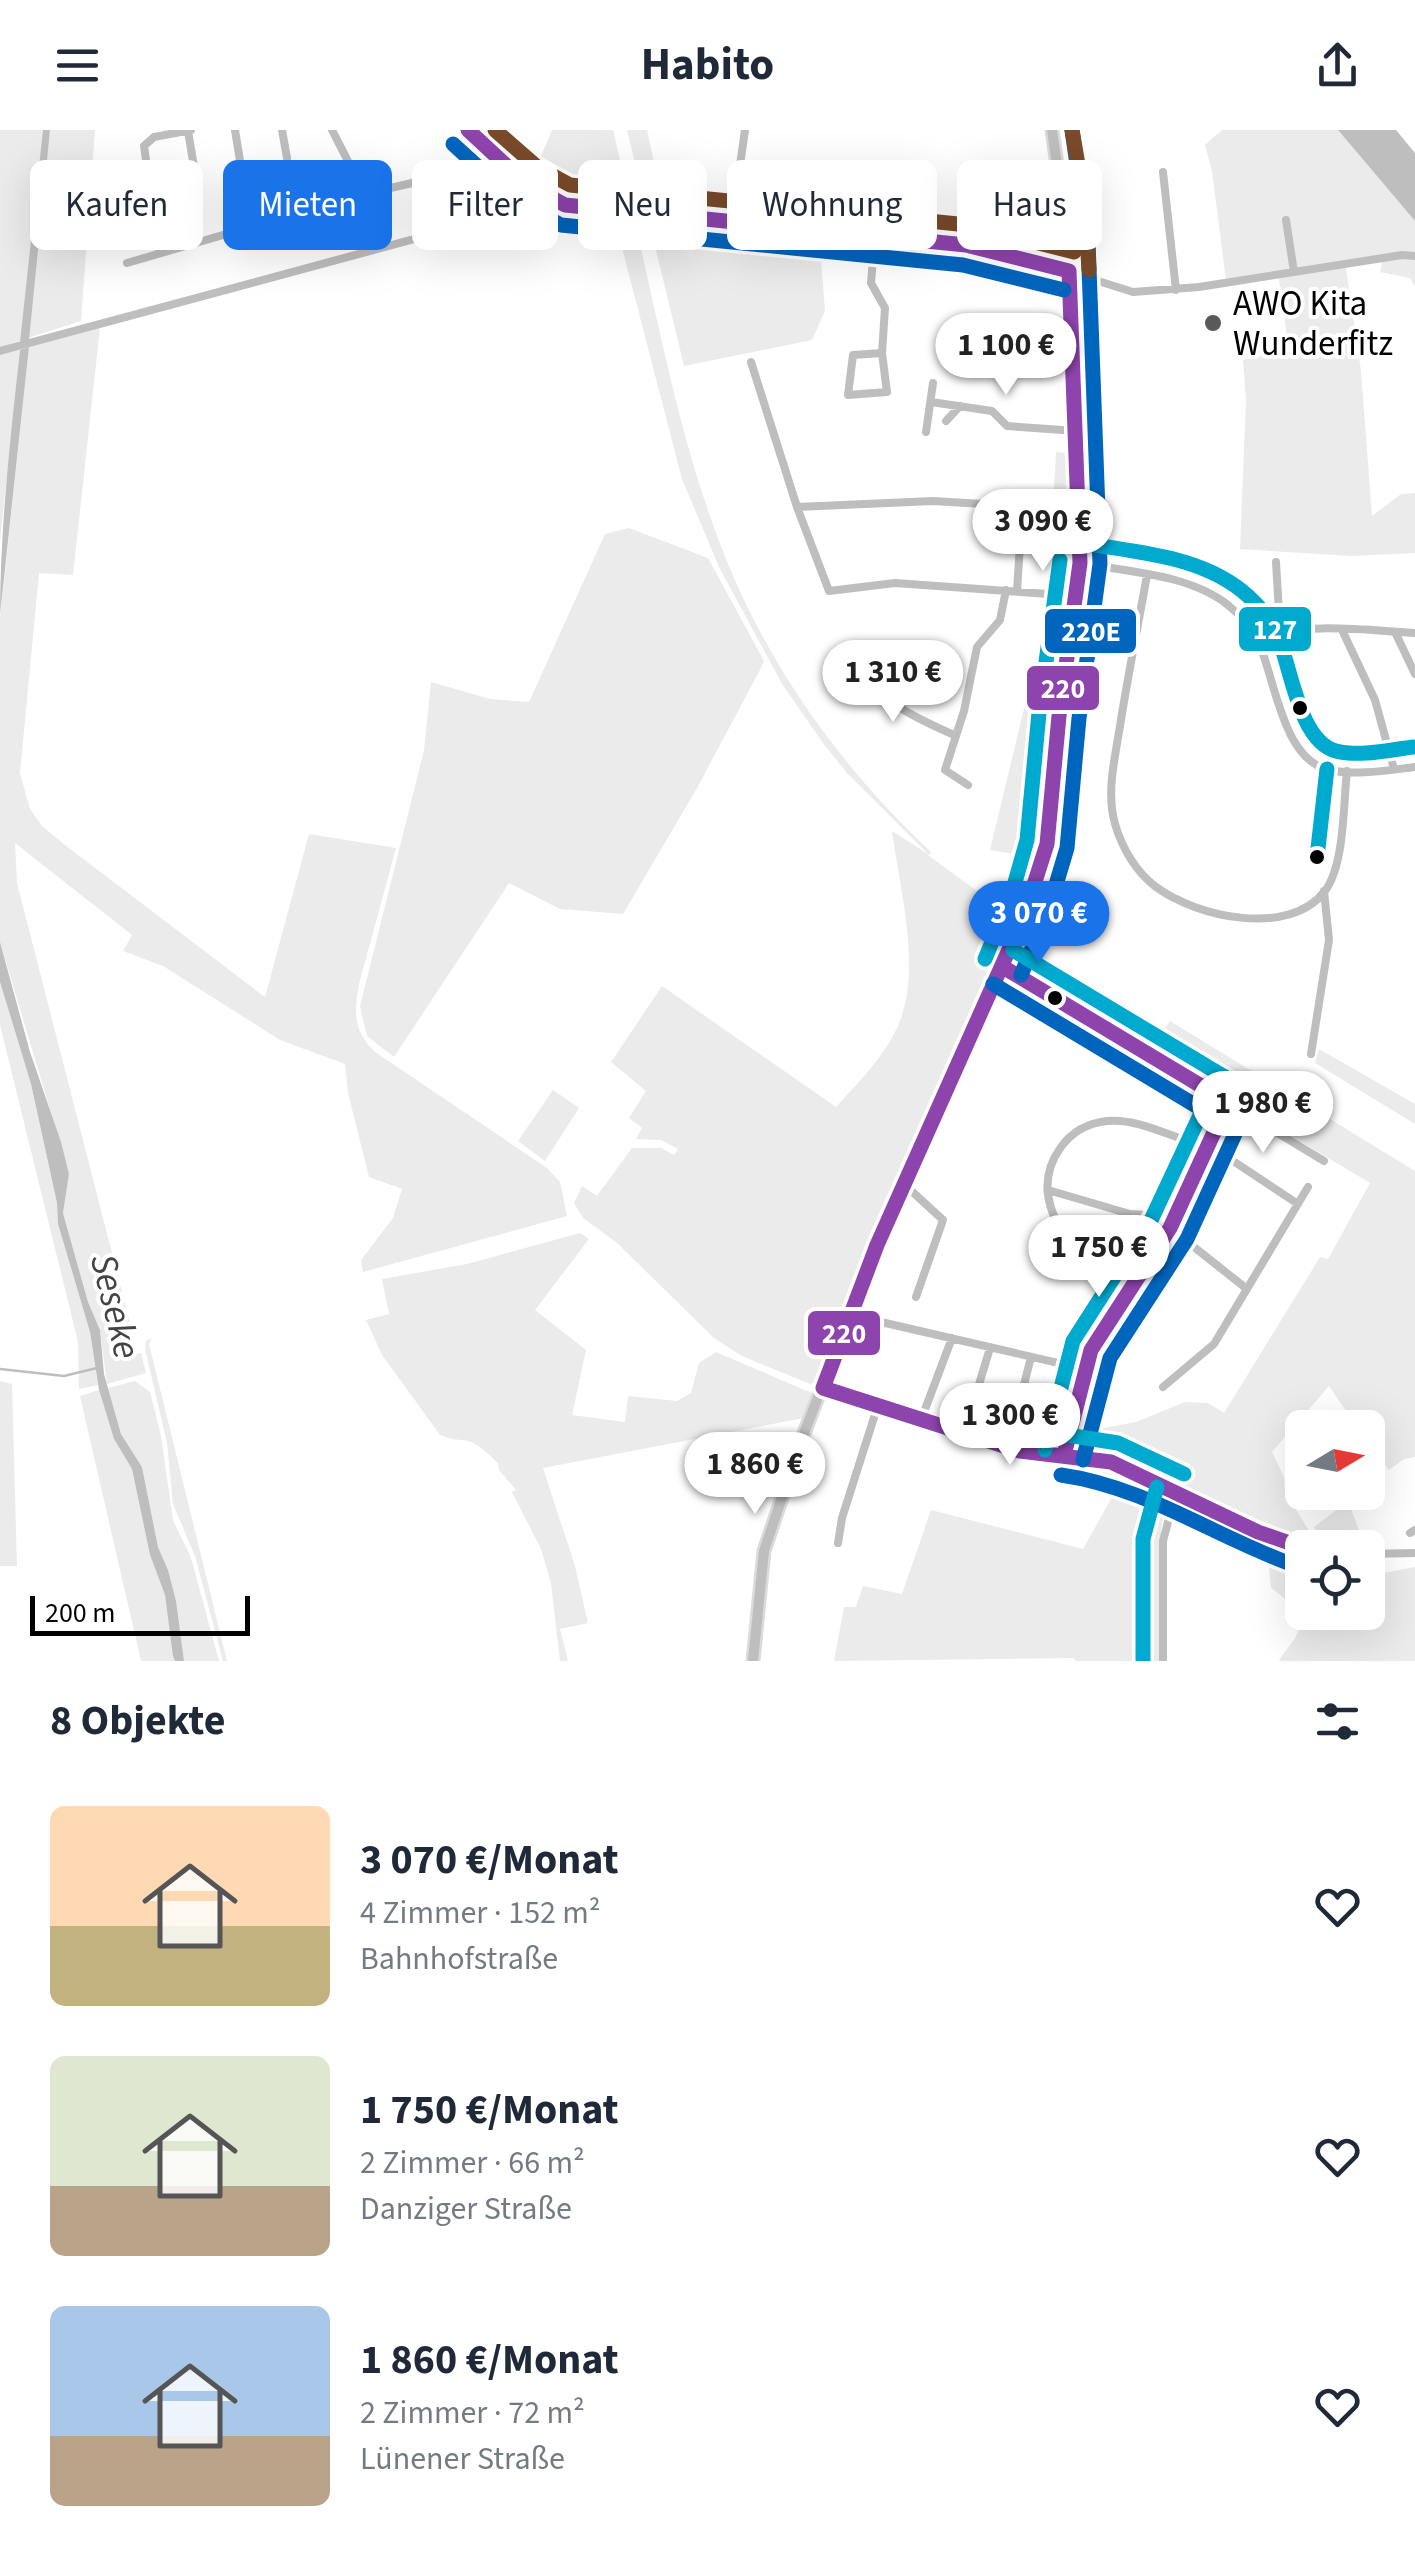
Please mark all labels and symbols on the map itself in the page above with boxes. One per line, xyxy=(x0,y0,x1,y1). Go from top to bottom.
place label: AWO Kita Wunderfitz xyxy=(1233,279,1393,369)
marker: AWO Kita Wunderfitz xyxy=(1202,312,1224,334)
pin: 1 100 € xyxy=(914,313,1098,398)
pin: 3 090 € xyxy=(951,489,1135,574)
line badge: 127 xyxy=(1237,605,1313,653)
line badge: 220E xyxy=(1043,607,1138,655)
text: 127 xyxy=(1253,610,1297,650)
text: 220E xyxy=(1061,612,1121,652)
pin: 1 310 € xyxy=(801,640,985,725)
line badge: 220 xyxy=(1025,664,1101,712)
text: 220 xyxy=(1041,669,1085,709)
unlabelled marker xyxy=(1290,698,1310,718)
unlabelled marker xyxy=(1307,847,1327,867)
pin: 3 070 € xyxy=(947,881,1131,966)
unlabelled marker xyxy=(1045,988,1065,1008)
pin: 1 980 € xyxy=(1171,1071,1355,1156)
pin: 1 750 € xyxy=(1007,1215,1191,1300)
water label: Seseke xyxy=(76,1248,154,1365)
line badge: 220 xyxy=(806,1309,882,1357)
text: 220 xyxy=(822,1314,866,1354)
pin: 1 300 € xyxy=(918,1383,1102,1468)
north arrow xyxy=(1285,1410,1385,1510)
pin: 1 860 € xyxy=(663,1432,847,1517)
scale bar xyxy=(30,1591,250,1636)

